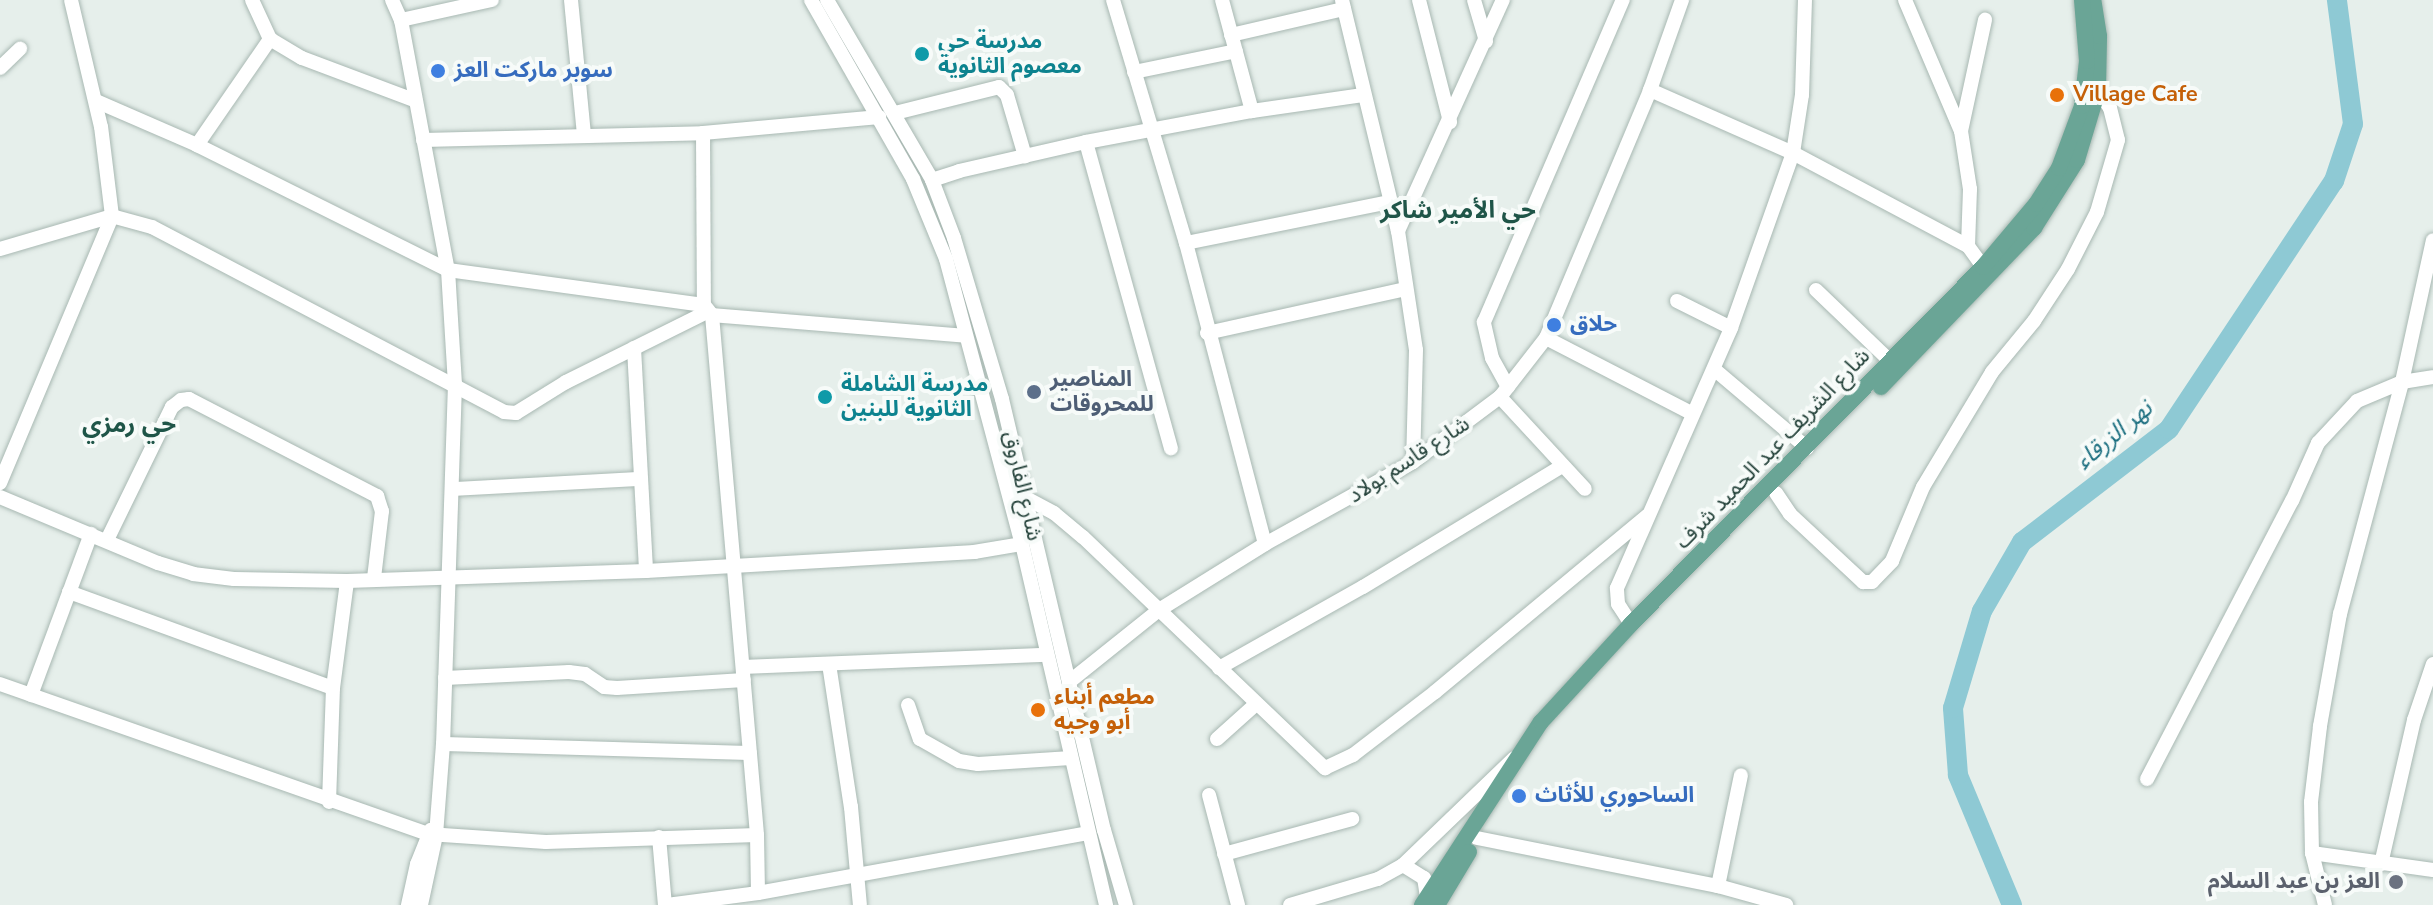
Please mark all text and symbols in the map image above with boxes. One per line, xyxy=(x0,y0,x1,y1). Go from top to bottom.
place label: مدرسة حي معصوم الثانوية xyxy=(938,28,1082,80)
marker: مدرسة حي معصوم الثانوية xyxy=(913,45,931,63)
place label: سوبر ماركت العز xyxy=(454,58,613,84)
marker: سوبر ماركت العز xyxy=(429,62,447,80)
place label: Village Cafe xyxy=(2073,82,2198,108)
marker: Village Cafe xyxy=(2048,86,2066,104)
district label: حي الأمير شاكر xyxy=(1380,197,1536,225)
place label: حلاق xyxy=(1570,312,1617,338)
marker: حلاق xyxy=(1545,316,1563,334)
street label: شارع الشريف عبد الحميد شرف xyxy=(1670,343,1876,555)
place label: المناصير للمحروقات xyxy=(1050,366,1154,418)
place label: مدرسة الشاملة الثانوية للبنين xyxy=(841,371,988,422)
marker: المناصير للمحروقات xyxy=(1025,383,1043,401)
marker: مدرسة الشاملة الثانوية للبنين xyxy=(816,388,834,406)
water label: نهر الزرقاء xyxy=(2070,395,2158,475)
district label: حي رمزي xyxy=(82,411,176,439)
street label: شارع قاسم بولاد xyxy=(1343,411,1475,509)
street label: شارع الفاروق xyxy=(997,429,1047,543)
place label: مطعم أبناء أبو وجيه xyxy=(1054,684,1155,736)
marker: مطعم أبناء أبو وجيه xyxy=(1029,701,1047,719)
place label: الساحوري للأثاث xyxy=(1535,783,1694,809)
marker: الساحوري للأثاث xyxy=(1510,787,1528,805)
place label: العز بن عبد السلام xyxy=(2208,869,2380,895)
marker: العز بن عبد السلام xyxy=(2387,873,2405,891)

